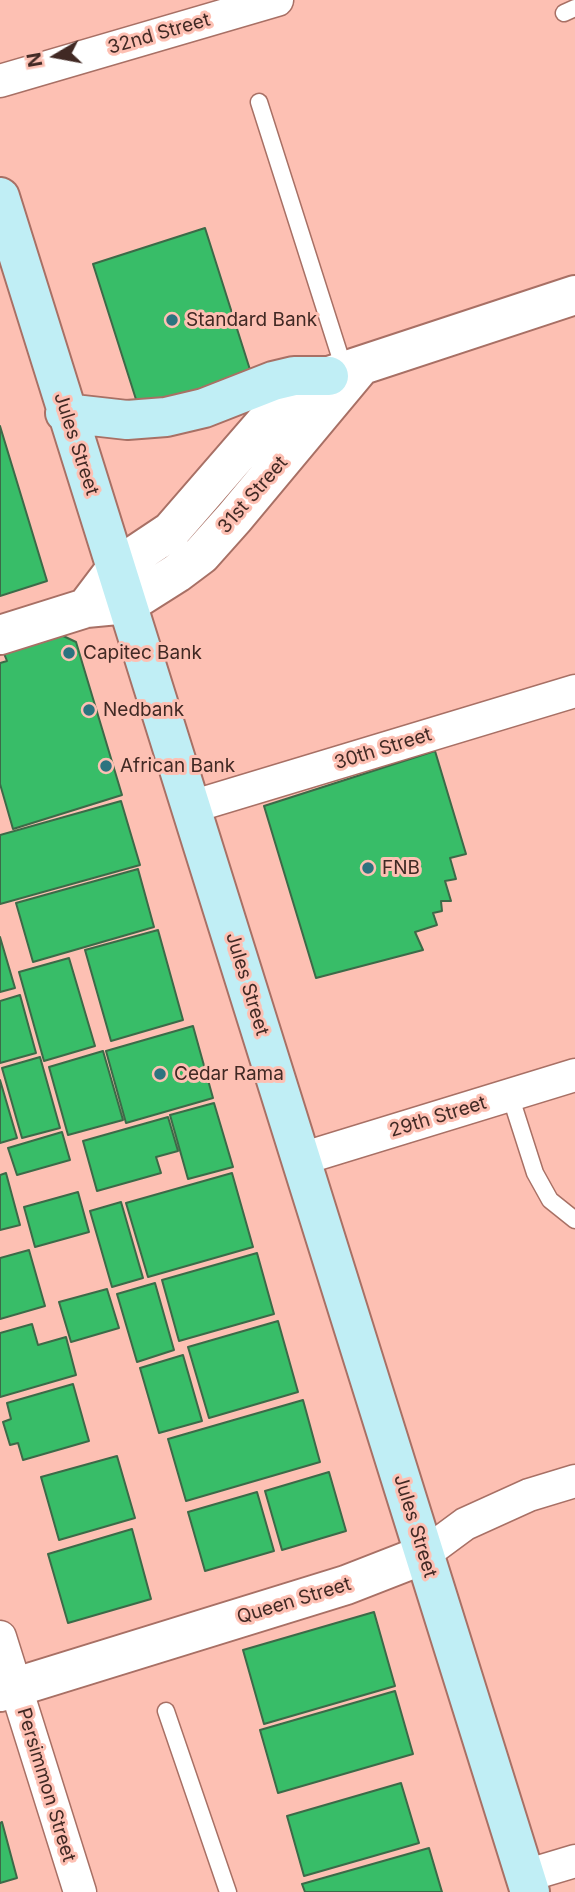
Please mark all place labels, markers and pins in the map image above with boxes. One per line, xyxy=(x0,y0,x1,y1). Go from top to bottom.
place label: Standard Bank xyxy=(186,309,317,331)
marker: Standard Bank xyxy=(164,312,180,328)
place label: Capitec Bank xyxy=(83,642,202,664)
marker: Capitec Bank xyxy=(61,645,77,661)
place label: Nedbank xyxy=(103,699,184,721)
marker: Nedbank xyxy=(81,702,97,718)
place label: African Bank xyxy=(120,755,235,777)
marker: African Bank xyxy=(98,758,114,774)
place label: FNB xyxy=(382,857,420,879)
marker: FNB xyxy=(360,860,376,876)
place label: Cedar Rama xyxy=(174,1063,284,1085)
marker: Cedar Rama xyxy=(152,1066,168,1082)

